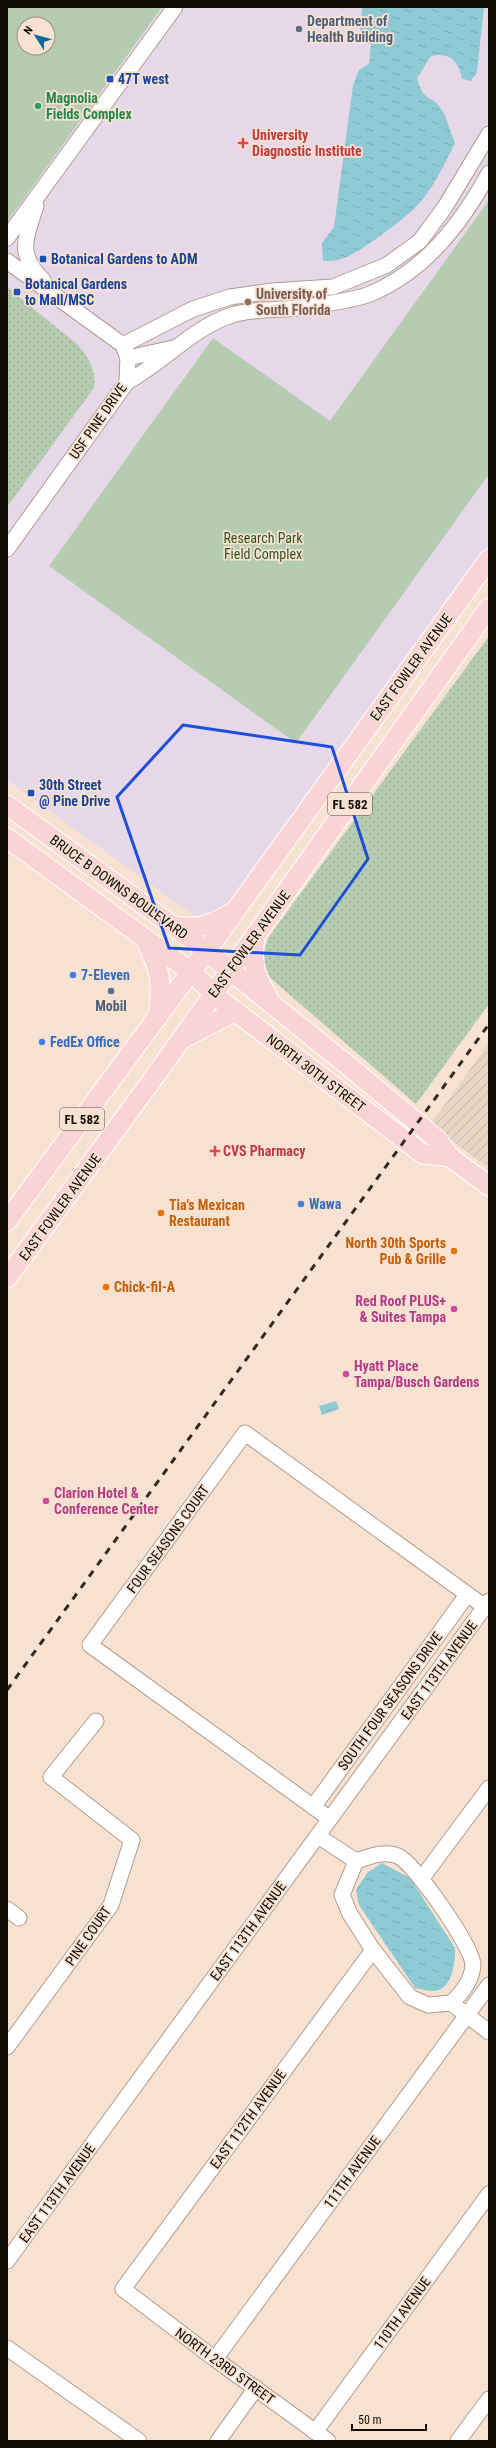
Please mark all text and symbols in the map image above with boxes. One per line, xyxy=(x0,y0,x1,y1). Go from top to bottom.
place label: Department of Health Building xyxy=(307,13,393,45)
north arrow xyxy=(16,16,56,56)
text: N xyxy=(21,24,36,37)
marker: Department of Health Building xyxy=(294,24,304,34)
place label: 47T west xyxy=(118,71,169,87)
marker: 47T west xyxy=(105,74,115,84)
place label: Magnolia Fields Complex xyxy=(46,90,132,122)
marker: Magnolia Fields Complex xyxy=(33,101,43,111)
place label: University Diagnostic Institute xyxy=(252,127,362,159)
marker: University Diagnostic Institute xyxy=(237,137,249,149)
place label: Botanical Gardens to ADM xyxy=(51,251,198,267)
marker: Botanical Gardens to ADM xyxy=(38,254,48,264)
place label: Botanical Gardens to Mall/MSC xyxy=(25,276,127,308)
place label: University of South Florida xyxy=(256,286,331,318)
marker: Botanical Gardens to Mall/MSC xyxy=(12,287,22,297)
marker: University of South Florida xyxy=(243,297,253,307)
street label: USF PINE DRIVE xyxy=(66,380,130,462)
park label: Research Park Field Complex xyxy=(223,530,303,562)
street label: EAST FOWLER AVENUE xyxy=(367,610,455,724)
place label: 30th Street @ Pine Drive xyxy=(39,777,111,809)
marker: 30th Street @ Pine Drive xyxy=(26,788,36,798)
road number: FL 582 xyxy=(328,793,372,815)
street label: BRUCE B DOWNS BOULEVARD xyxy=(47,832,191,942)
street label: EAST FOWLER AVENUE xyxy=(205,887,293,1001)
place label: 7-Eleven xyxy=(81,967,130,983)
marker: 7-Eleven xyxy=(68,970,78,980)
marker: Mobil xyxy=(106,986,116,996)
place label: Mobil xyxy=(95,998,127,1014)
street label: NORTH 30TH STREET xyxy=(263,1031,369,1115)
place label: FedEx Office xyxy=(50,1034,120,1050)
marker: FedEx Office xyxy=(37,1037,47,1047)
road number: FL 582 xyxy=(60,1108,104,1130)
place label: CVS Pharmacy xyxy=(223,1143,306,1159)
marker: CVS Pharmacy xyxy=(210,1146,220,1156)
street label: EAST FOWLER AVENUE xyxy=(16,1150,104,1264)
place label: Wawa xyxy=(309,1196,342,1212)
place label: Tia's Mexican Restaurant xyxy=(169,1197,245,1229)
marker: Wawa xyxy=(296,1199,306,1209)
marker: Tia's Mexican Restaurant xyxy=(156,1208,166,1218)
place label: North 30th Sports Pub & Grille xyxy=(345,1235,446,1267)
marker: North 30th Sports Pub & Grille xyxy=(449,1246,459,1256)
place label: Chick-fil-A xyxy=(114,1279,176,1295)
marker: Chick-fil-A xyxy=(101,1282,111,1292)
place label: Red Roof PLUS+ & Suites Tampa xyxy=(355,1293,446,1325)
marker: Red Roof PLUS+ & Suites Tampa xyxy=(449,1304,459,1314)
place label: Hyatt Place Tampa/Busch Gardens xyxy=(354,1358,479,1390)
marker: Hyatt Place Tampa/Busch Gardens xyxy=(341,1369,351,1379)
street label: FOUR SEASONS COURT xyxy=(124,1482,212,1596)
place label: Clarion Hotel & Conference Center xyxy=(54,1485,159,1517)
marker: Clarion Hotel & Conference Center xyxy=(41,1496,51,1506)
street label: EAST 113TH AVENUE xyxy=(398,1617,480,1723)
street label: SOUTH FOUR SEASONS DRIVE xyxy=(334,1629,446,1773)
street label: EAST 113TH AVENUE xyxy=(207,1878,289,1984)
street label: PINE COURT xyxy=(62,1903,114,1969)
street label: EAST 112TH AVENUE xyxy=(207,2066,289,2172)
street label: 111TH AVENUE xyxy=(320,2133,384,2211)
street label: EAST 113TH AVENUE xyxy=(16,2140,98,2246)
street label: 110TH AVENUE xyxy=(370,2274,434,2352)
street label: NORTH 23RD STREET xyxy=(172,2325,278,2407)
scale bar xyxy=(352,2406,426,2432)
text: 50 m xyxy=(358,2413,382,2427)

